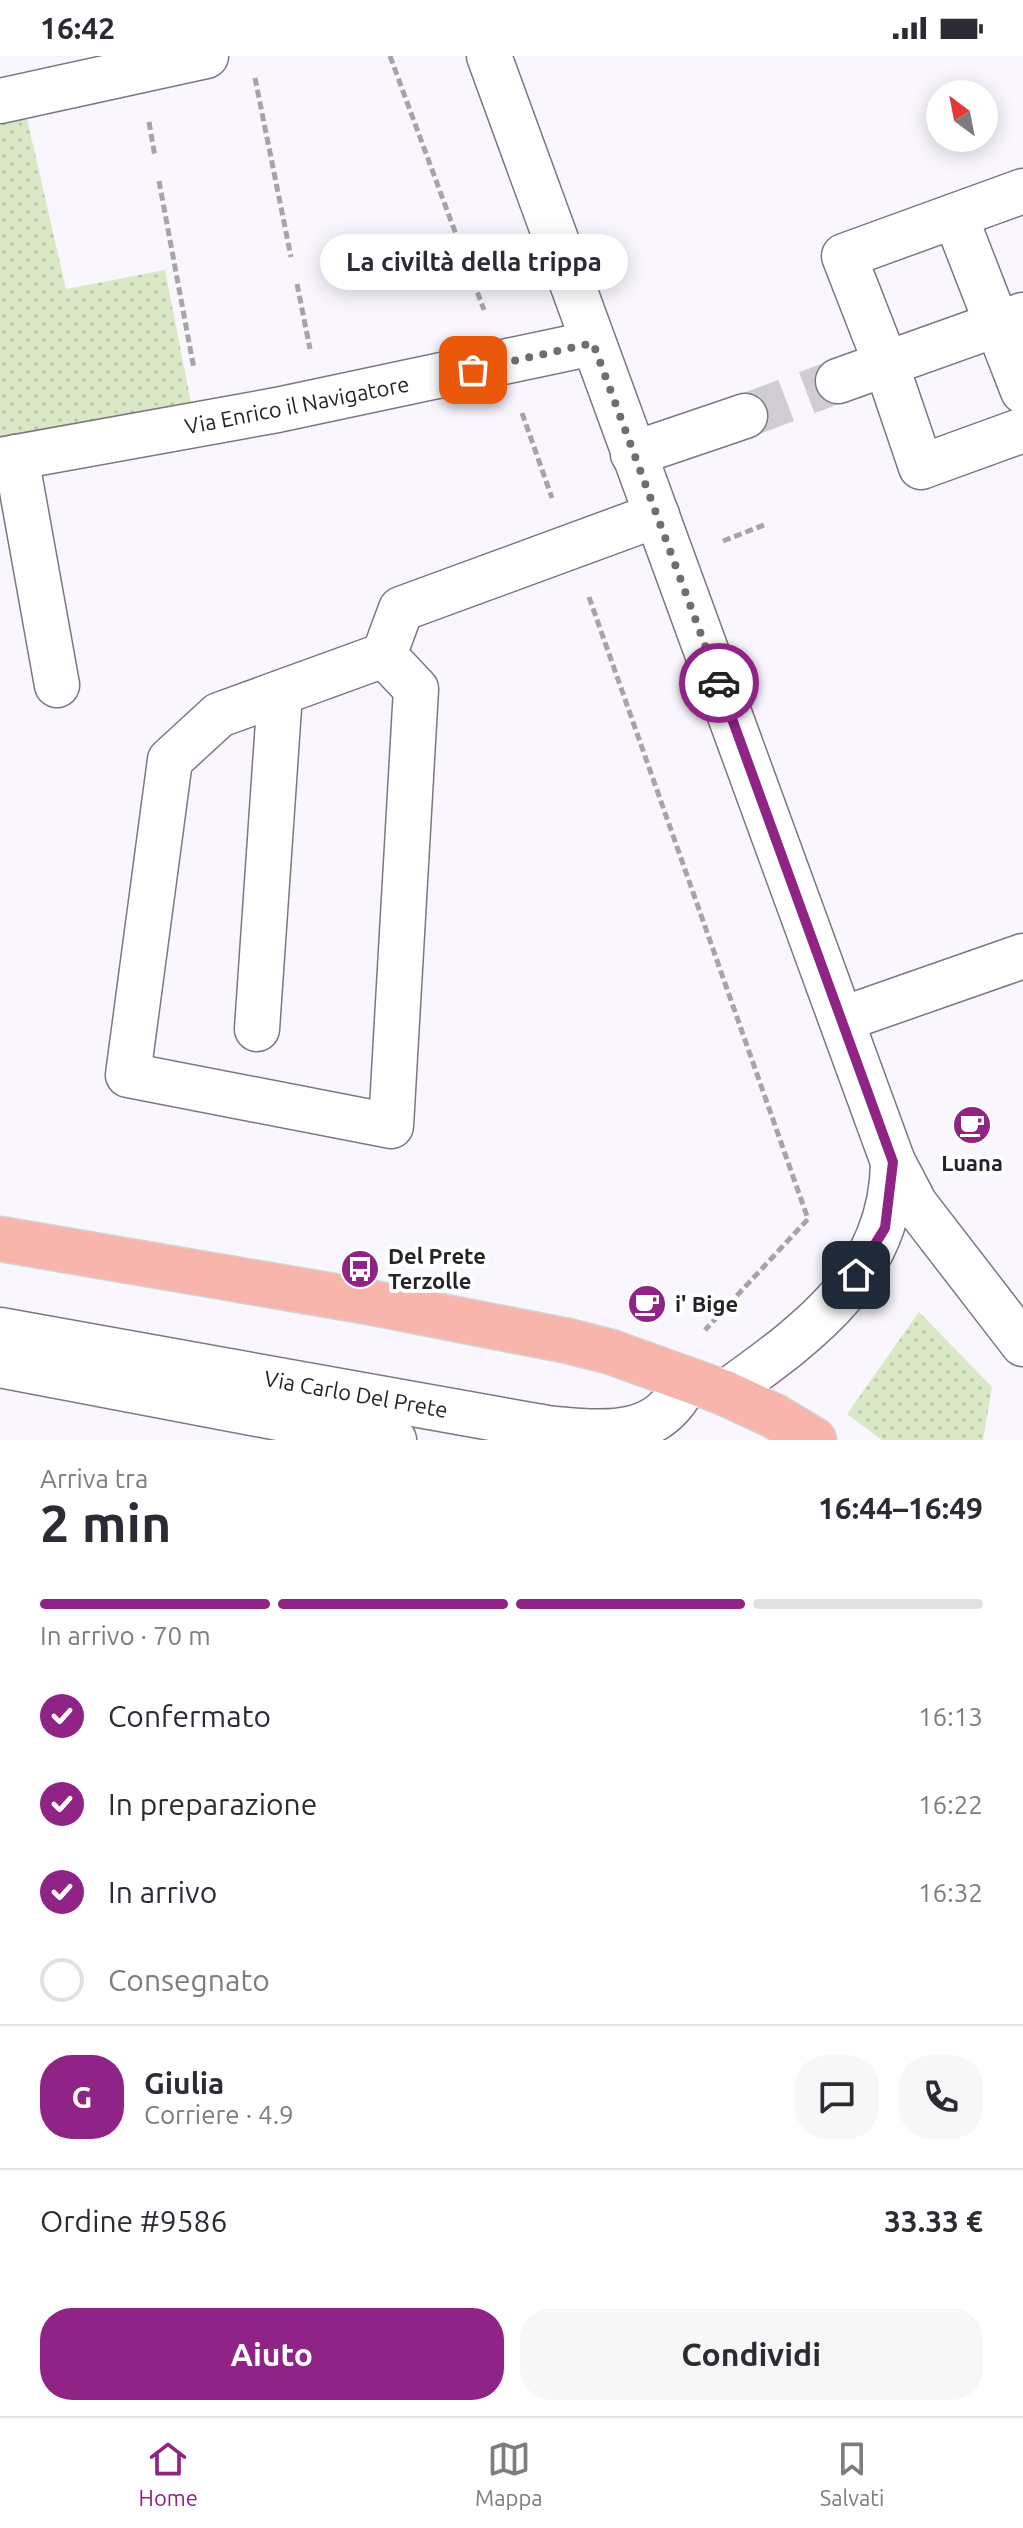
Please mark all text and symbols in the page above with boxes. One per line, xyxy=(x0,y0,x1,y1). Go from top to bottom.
text: 16:42 xyxy=(40,11,115,45)
north arrow xyxy=(926,80,998,152)
map controls xyxy=(926,80,998,152)
callout: La civiltà della trippa xyxy=(319,234,627,290)
text: La civiltà della trippa xyxy=(346,247,602,276)
pin xyxy=(439,336,507,404)
icon: bag xyxy=(451,348,495,392)
street label: Via Enrico il Navigatore xyxy=(183,370,411,439)
courier xyxy=(679,643,759,723)
icon: car xyxy=(697,661,741,705)
cafe icon: Luana xyxy=(951,1104,993,1146)
place label: Luana xyxy=(941,1150,1003,1175)
pin xyxy=(822,1241,890,1309)
place label: Del Prete Terzolle xyxy=(388,1243,486,1293)
bus stop icon: Del Prete Terzolle xyxy=(339,1248,381,1290)
icon: home xyxy=(834,1253,878,1297)
cafe icon: i' Bige xyxy=(626,1283,668,1325)
place label: i' Bige xyxy=(675,1291,738,1316)
street label: Via Carlo Del Prete xyxy=(262,1365,450,1422)
text: Arriva tra xyxy=(40,1464,148,1493)
text: 16:44–16:49 xyxy=(818,1491,983,1525)
text: 2 min xyxy=(40,1494,171,1552)
text: In arrivo · 70 m xyxy=(40,1621,211,1650)
icon: check xyxy=(40,1694,84,1738)
text: Confermato xyxy=(108,1699,271,1733)
text: 16:13 xyxy=(918,1702,983,1731)
icon: check xyxy=(40,1782,84,1826)
text: In preparazione xyxy=(108,1787,317,1821)
text: 16:22 xyxy=(918,1790,983,1819)
icon: check xyxy=(40,1870,84,1914)
text: In arrivo xyxy=(108,1875,217,1909)
text: 16:32 xyxy=(918,1878,983,1907)
text: Consegnato xyxy=(108,1963,270,1997)
button: chat xyxy=(795,2055,879,2139)
button: phone xyxy=(899,2055,983,2139)
text: Giulia xyxy=(144,2066,224,2100)
text: G xyxy=(72,2080,92,2114)
text: Corriere · 4.9 xyxy=(144,2100,294,2129)
text: Ordine #9586 xyxy=(40,2204,227,2238)
text: 33.33 € xyxy=(884,2204,983,2238)
button: Aiuto xyxy=(40,2308,504,2400)
button: Condividi xyxy=(520,2308,983,2400)
tab: Home xyxy=(139,2437,198,2510)
tab: Mappa xyxy=(475,2437,543,2510)
tab: Salvati xyxy=(820,2437,884,2510)

